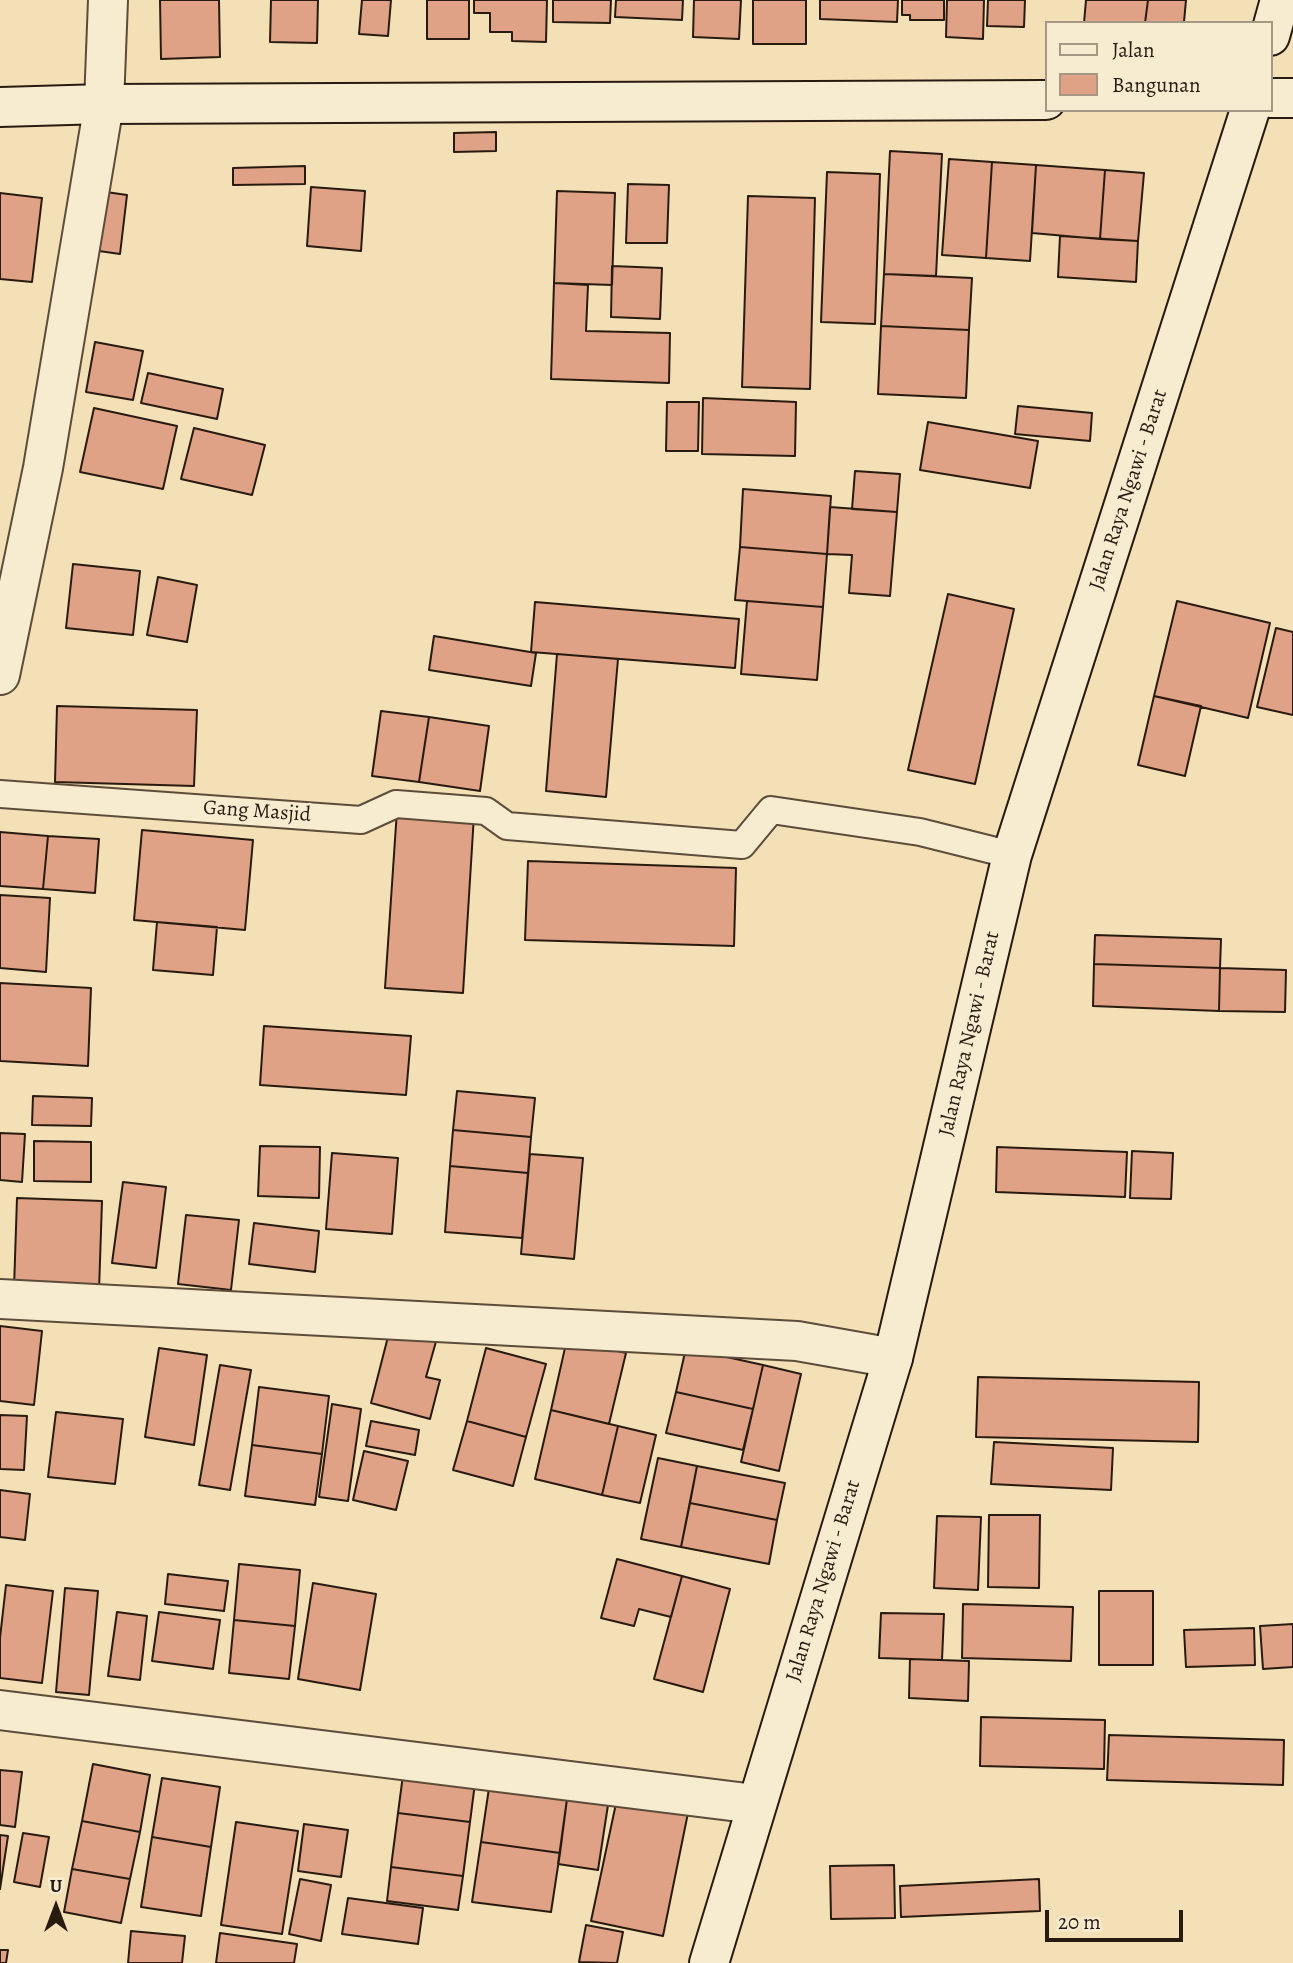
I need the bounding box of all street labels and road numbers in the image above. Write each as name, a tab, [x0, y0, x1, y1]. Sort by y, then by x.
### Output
street label: Jalan Raya Ngawi - Barat	[1085, 386, 1173, 594]
street label: Gang Masjid	[202, 796, 312, 828]
street label: Jalan Raya Ngawi - Barat	[934, 929, 1006, 1139]
street label: Jalan Raya Ngawi - Barat	[781, 1477, 867, 1685]

